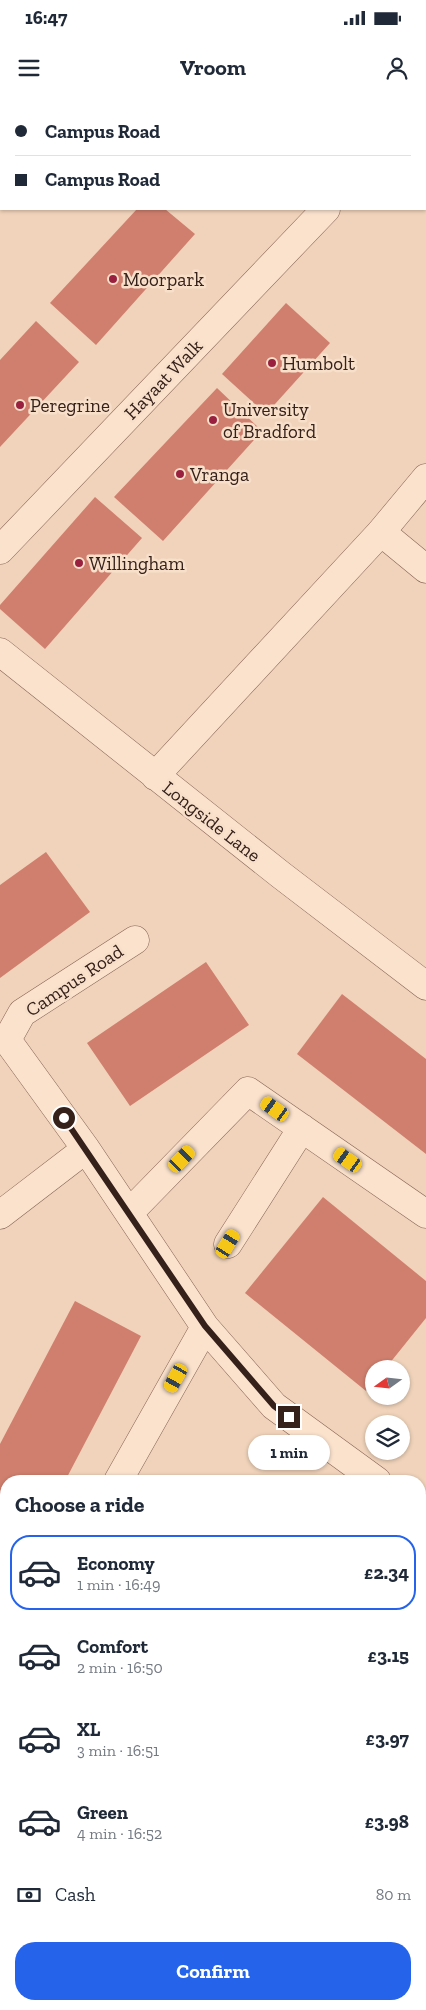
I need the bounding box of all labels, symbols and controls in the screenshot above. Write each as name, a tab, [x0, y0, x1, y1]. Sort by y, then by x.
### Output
text: 16:47	[25, 6, 67, 29]
icon: menu	[15, 54, 43, 82]
text: Vroom	[180, 54, 246, 81]
icon: person	[383, 54, 411, 82]
text: Campus Road	[45, 120, 160, 143]
text: Campus Road	[45, 168, 160, 191]
place label: Moorpark	[123, 268, 204, 291]
marker: Moorpark	[107, 273, 119, 285]
street label: Hayaat Walk	[119, 334, 207, 424]
place label: Humbolt	[282, 352, 355, 375]
marker: Humbolt	[266, 357, 278, 369]
place label: Peregrine	[30, 394, 110, 417]
place label: University of Bradford	[223, 398, 317, 443]
marker: Peregrine	[14, 399, 26, 411]
marker: University of Bradford	[207, 414, 219, 426]
place label: Vranga	[189, 463, 249, 486]
marker: Vranga	[174, 468, 186, 480]
place label: Willingham	[89, 552, 185, 575]
marker: Willingham	[73, 557, 85, 569]
street label: Longside Lane	[158, 776, 265, 867]
street label: Campus Road	[21, 939, 128, 1021]
car	[258, 1094, 291, 1124]
route start	[53, 1107, 75, 1129]
car	[166, 1143, 197, 1175]
car	[331, 1145, 364, 1175]
car	[213, 1227, 242, 1261]
north arrow	[365, 1360, 410, 1405]
map controls	[365, 1360, 410, 1460]
car	[162, 1361, 189, 1395]
route end	[278, 1406, 300, 1428]
button: layers	[365, 1415, 410, 1460]
callout: 1 min	[248, 1434, 330, 1470]
text: 1 min	[270, 1443, 308, 1462]
text: Choose a ride	[15, 1491, 145, 1518]
icon: car	[17, 1550, 62, 1595]
text: Economy	[77, 1552, 155, 1575]
text: £2.34	[364, 1561, 409, 1584]
text: 1 min · 16:49	[77, 1575, 160, 1594]
icon: car	[17, 1633, 62, 1678]
text: Comfort	[77, 1635, 148, 1658]
text: £3.15	[368, 1644, 409, 1667]
text: 2 min · 16:50	[77, 1658, 163, 1677]
icon: car	[17, 1716, 62, 1761]
text: XL	[77, 1718, 100, 1741]
text: £3.97	[366, 1727, 409, 1750]
text: 3 min · 16:51	[77, 1741, 159, 1760]
icon: car	[17, 1799, 62, 1844]
text: Green	[77, 1801, 128, 1824]
text: £3.98	[365, 1810, 409, 1833]
text: 4 min · 16:52	[77, 1824, 162, 1843]
icon: cash	[15, 1881, 43, 1909]
text: Cash	[55, 1883, 95, 1906]
text: 80 m	[376, 1885, 411, 1904]
button: Confirm	[15, 1942, 411, 2000]

